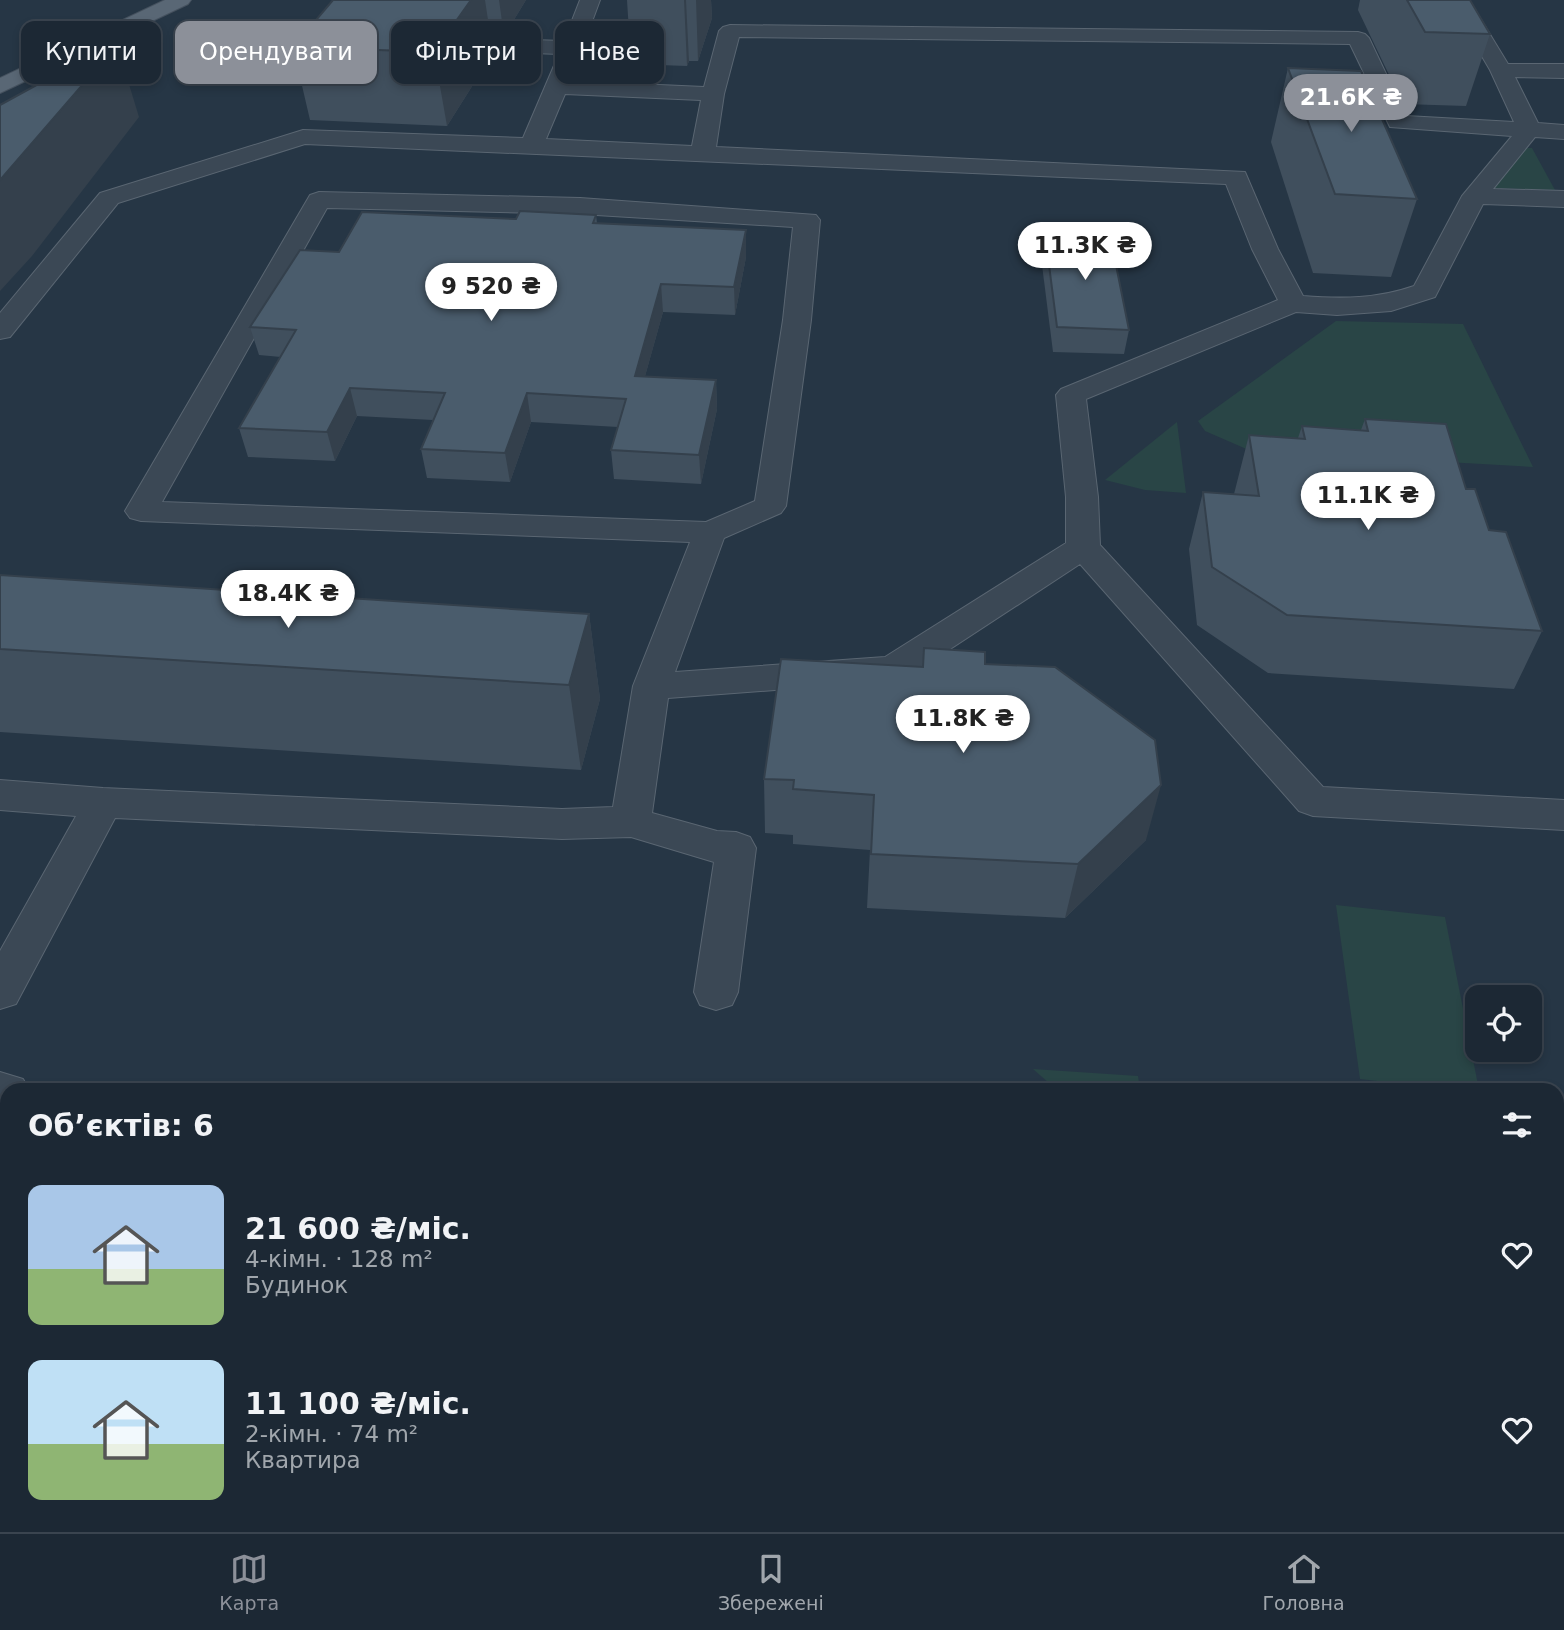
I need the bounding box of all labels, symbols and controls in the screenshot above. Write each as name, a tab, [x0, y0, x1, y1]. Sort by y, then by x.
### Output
chip: Купити	[21, 21, 161, 84]
chip: Орендувати	[175, 21, 377, 84]
chip: Фільтри	[391, 21, 541, 84]
chip: Нове	[555, 21, 664, 84]
pin: 21.6K ₴	[1286, 74, 1416, 134]
text: 21.6K ₴	[1300, 84, 1402, 110]
pin: 11.3K ₴	[1020, 222, 1150, 282]
text: 11.3K ₴	[1034, 232, 1136, 258]
pin: 9 520 ₴	[426, 264, 556, 323]
text: 9 520 ₴	[441, 273, 541, 299]
pin: 11.1K ₴	[1303, 472, 1433, 532]
text: 11.1K ₴	[1317, 482, 1419, 508]
pin: 18.4K ₴	[223, 570, 353, 630]
text: 18.4K ₴	[237, 580, 339, 606]
pin: 11.8K ₴	[898, 696, 1028, 755]
text: 11.8K ₴	[912, 705, 1014, 731]
map controls	[1465, 985, 1542, 1062]
button: locate	[1465, 985, 1542, 1062]
icon: filters	[1498, 1106, 1536, 1144]
text: Об’єктів: 6	[28, 1108, 214, 1143]
text: 21 600 ₴/міс.	[245, 1211, 471, 1246]
icon: home	[84, 1213, 168, 1297]
icon: heart	[1498, 1236, 1536, 1274]
text: 4-кімн. · 128 m²	[245, 1246, 433, 1272]
text: Будинок	[245, 1272, 348, 1298]
text: 11 100 ₴/міс.	[245, 1386, 471, 1421]
icon: home	[84, 1388, 168, 1472]
icon: heart	[1498, 1411, 1536, 1449]
text: 2-кімн. · 74 m²	[245, 1421, 418, 1447]
text: Квартира	[245, 1447, 361, 1473]
tab: Карта	[219, 1550, 279, 1614]
tab: Збережені	[718, 1550, 824, 1614]
tab: Головна	[1262, 1550, 1345, 1614]

